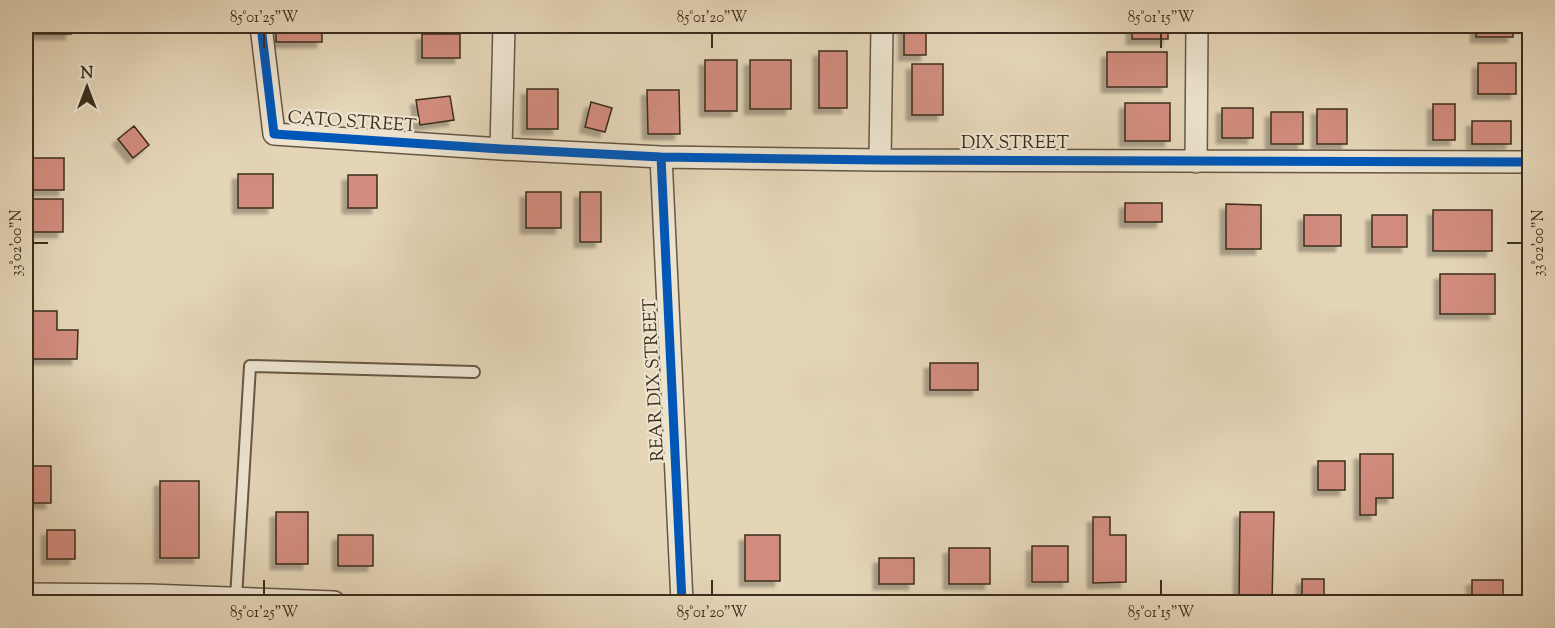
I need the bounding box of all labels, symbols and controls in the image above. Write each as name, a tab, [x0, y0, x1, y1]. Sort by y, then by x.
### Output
text: 85°01'25"W	[230, 8, 298, 29]
text: 85°01'20"W	[677, 8, 748, 29]
text: 85°01'15"W	[1128, 8, 1195, 29]
north arrow	[57, 57, 117, 117]
text: N	[81, 63, 94, 86]
street label: CATO STREET	[287, 106, 418, 141]
street label: DIX STREET	[961, 131, 1069, 157]
text: 33°02'00"N	[7, 209, 28, 277]
text: 33°02'00"N	[1529, 209, 1550, 277]
street label: REAR DIX STREET	[638, 297, 672, 462]
text: 85°01'25"W	[230, 603, 298, 624]
text: 85°01'20"W	[677, 603, 748, 624]
text: 85°01'15"W	[1128, 603, 1195, 624]

